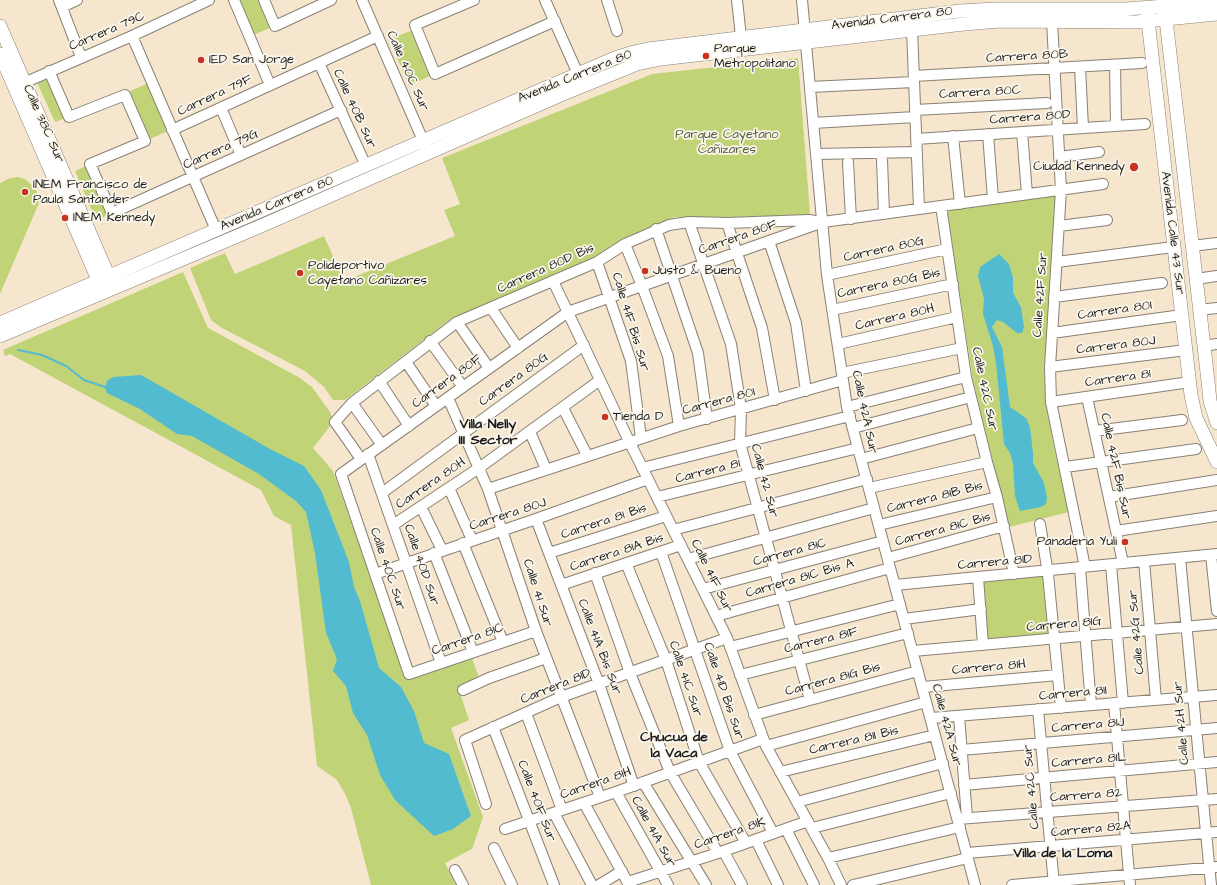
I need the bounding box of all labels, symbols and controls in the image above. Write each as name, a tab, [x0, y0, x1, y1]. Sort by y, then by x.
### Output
street label: Avenida Carrera 80	[831, 4, 953, 34]
street label: Carrera 79C	[67, 9, 147, 55]
street label: Calle 40C Sur	[382, 29, 432, 113]
place label: Parque Metropolitano	[714, 41, 796, 72]
street label: Avenida Carrera 80	[516, 47, 634, 107]
street label: Carrera 80B	[986, 47, 1068, 67]
marker: Parque Metropolitano	[701, 51, 711, 61]
place label: IED San Jorge	[209, 52, 294, 68]
marker: IED San Jorge	[196, 55, 206, 65]
street label: Calle 40B Sur	[329, 67, 379, 151]
street label: Carrera 79F	[175, 72, 255, 120]
street label: Calle 38C Sur	[19, 83, 67, 165]
street label: Carrera 80C	[939, 83, 1021, 103]
street label: Carrera 80D	[989, 107, 1071, 129]
street label: Carrera 79G	[181, 126, 261, 174]
park label: Parque Cayetano Cañizares	[675, 127, 779, 158]
place label: Ciudad Kennedy	[1033, 159, 1125, 175]
marker: Ciudad Kennedy	[1128, 161, 1140, 173]
street label: Avenida Calle 43 Sur	[1157, 171, 1187, 295]
street label: Avenida Carrera 80	[218, 173, 336, 235]
place label: INEM Francisco de Paula Santander	[33, 177, 147, 208]
marker: INEM Francisco de Paula Santander	[20, 187, 30, 197]
place label: INEM Kennedy	[73, 210, 156, 226]
marker: INEM Kennedy	[60, 213, 70, 223]
street label: Carrera 80F	[697, 217, 779, 259]
street label: Carrera 80G	[842, 234, 926, 266]
street label: Carrera 80D Bis	[495, 241, 597, 297]
street label: Calle 42F Sur	[1030, 252, 1052, 338]
place label: Polideportivo Cayetano Cañizares	[308, 258, 427, 289]
place label: Justo & Bueno	[653, 263, 741, 279]
street label: Carrera 80G Bis	[836, 265, 942, 303]
marker: Justo & Bueno	[640, 266, 650, 276]
marker: Polideportivo Cayetano Cañizares	[295, 268, 305, 278]
street label: Calle 41F Bis Sur	[608, 271, 652, 373]
street label: Carrera 80I	[1077, 298, 1153, 324]
street label: Carrera 80H	[854, 301, 936, 335]
street label: Carrera 80J	[1075, 333, 1157, 359]
street label: Calle 42C Sur	[968, 346, 1000, 432]
street label: Carrera 80G	[476, 350, 552, 410]
street label: Carrera 80F	[409, 352, 485, 412]
street label: Carrera 81	[1084, 367, 1152, 391]
street label: Calle 42A Sur	[848, 369, 880, 455]
street label: Carrera 80I	[681, 385, 757, 419]
place label: Tienda D	[613, 409, 664, 425]
marker: Tienda D	[600, 412, 610, 422]
street label: Calle 42F Bis Sur	[1096, 412, 1134, 520]
district label: Villa Nelly III Sector	[459, 417, 517, 450]
street label: Calle 42 Sur	[747, 442, 781, 520]
street label: Carrera 80H	[393, 455, 469, 513]
street label: Carrera 81	[674, 456, 742, 488]
street label: Carrera 81B Bis	[885, 479, 985, 517]
street label: Carrera 80J	[468, 495, 548, 535]
street label: Carrera 81 Bis	[559, 501, 649, 543]
street label: Carrera 81C Bis	[893, 510, 993, 550]
street label: Calle 40D Sur	[400, 522, 442, 608]
street label: Calle 40C Sur	[366, 526, 408, 612]
street label: Carrera 81A Bis	[568, 531, 666, 575]
place label: Panaderia Yuli	[1037, 534, 1117, 550]
street label: Carrera 81C	[752, 536, 828, 570]
street label: Calle 41F Sur	[687, 537, 735, 615]
marker: Panaderia Yuli	[1120, 537, 1130, 547]
street label: Carrera 81D	[957, 552, 1033, 574]
street label: Carrera 81C Bis A	[744, 556, 856, 602]
street label: Calle 41 Sur	[519, 557, 555, 629]
street label: Calle 42G Sur	[1126, 589, 1148, 675]
street label: Calle 41A Bis Sur	[574, 597, 624, 697]
street label: Carrera 81G	[1026, 614, 1102, 636]
street label: Carrera 81C	[430, 620, 506, 660]
street label: Carrera 81F	[783, 624, 859, 658]
street label: Calle 41C Sur	[665, 639, 705, 719]
street label: Calle 41D Bis Sur	[699, 641, 747, 741]
street label: Carrera 81H	[951, 657, 1027, 679]
street label: Carrera 81G Bis	[784, 660, 882, 700]
street label: Carrera 81D	[518, 666, 594, 708]
street label: Calle 42H Sur	[1171, 681, 1193, 765]
street label: Calle 42A Sur	[928, 682, 964, 768]
street label: Carrera 81I	[1038, 683, 1108, 705]
street label: Carrera 81J	[1051, 715, 1125, 737]
street label: Carrera 81I Bis	[808, 723, 900, 759]
district label: Chucua de la Vaca	[640, 730, 708, 762]
street label: Calle 42C Sur	[1021, 744, 1043, 830]
street label: Carrera 81L	[1051, 750, 1127, 772]
street label: Calle 40F Sur	[513, 758, 559, 844]
street label: Carrera 81H	[558, 765, 634, 803]
street label: Carrera 82	[1050, 786, 1122, 806]
street label: Calle 41A Sur	[627, 794, 679, 870]
street label: Carrera 81K	[692, 815, 768, 853]
street label: Carrera 82A	[1050, 819, 1132, 841]
district label: Villa de la Loma	[1014, 846, 1112, 862]

